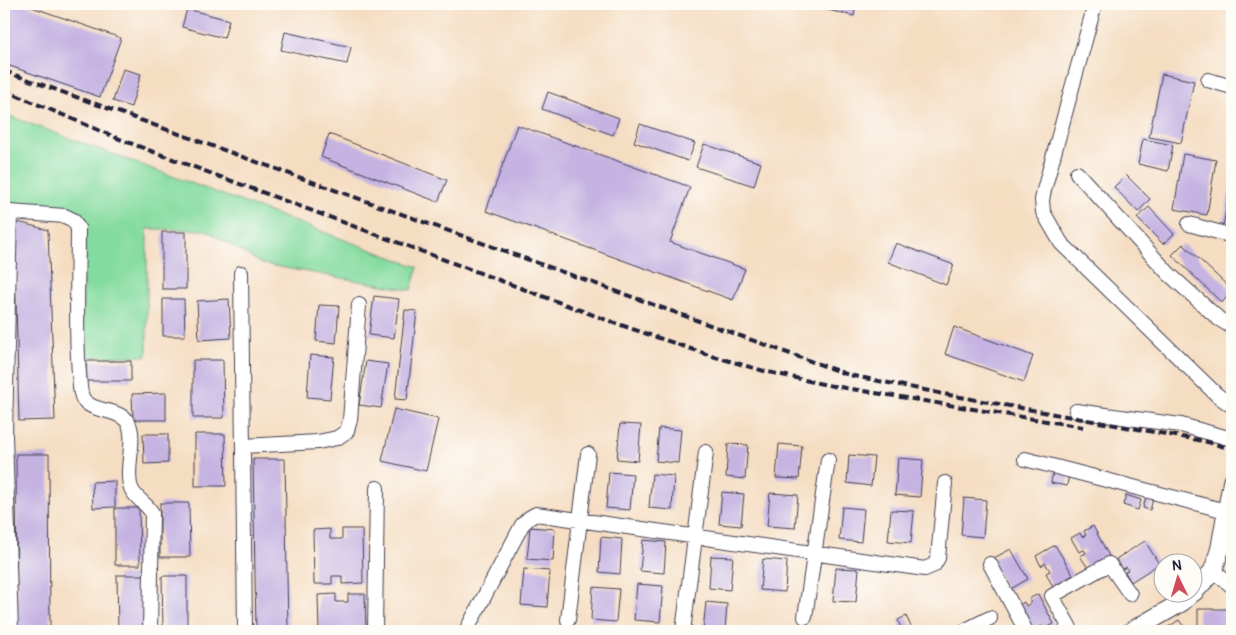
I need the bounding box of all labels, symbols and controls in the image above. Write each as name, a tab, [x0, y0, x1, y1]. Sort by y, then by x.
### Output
north arrow	[1154, 552, 1204, 602]
text: N	[1171, 557, 1182, 574]

